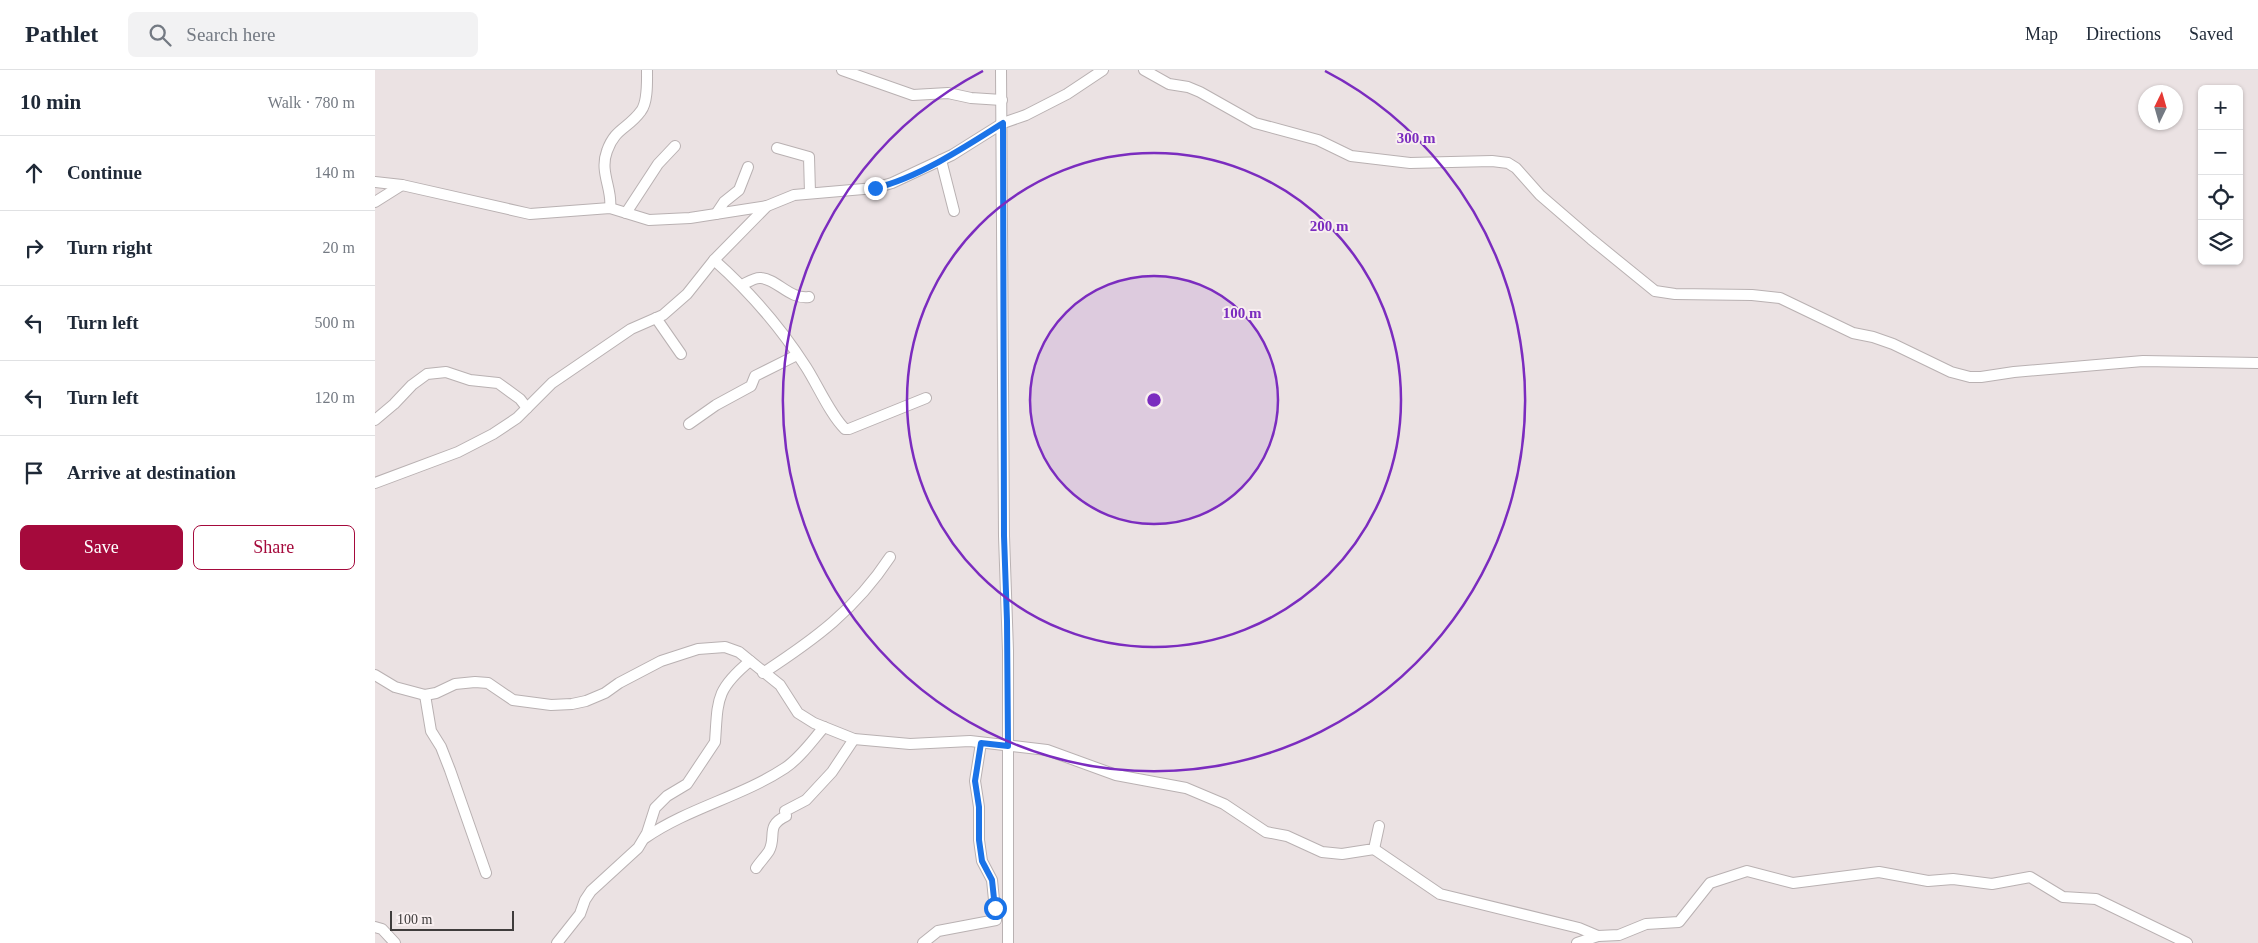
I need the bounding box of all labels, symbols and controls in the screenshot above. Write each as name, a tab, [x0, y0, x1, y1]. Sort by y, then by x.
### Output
search box	[128, 12, 478, 57]
text: Pathlet	[25, 21, 98, 47]
icon: search	[146, 21, 174, 49]
text: Search here	[186, 24, 275, 45]
text: Map	[2025, 24, 2058, 44]
text: Directions	[2086, 24, 2161, 44]
text: Saved	[2189, 24, 2233, 44]
north arrow	[2138, 85, 2183, 130]
map controls	[2198, 85, 2243, 265]
button: +	[2198, 85, 2243, 130]
text: 10 min	[20, 90, 81, 114]
text: Walk · 780 m	[268, 94, 355, 111]
text: 300 m	[1397, 130, 1436, 146]
button: −	[2198, 130, 2243, 175]
icon: ahead	[20, 159, 48, 187]
text: Continue	[67, 162, 142, 183]
text: 140 m	[315, 164, 355, 181]
button: locate	[2198, 175, 2243, 220]
route end	[864, 177, 887, 200]
text: 200 m	[1310, 218, 1349, 234]
button: layers	[2198, 220, 2243, 265]
icon: right	[20, 234, 48, 262]
text: Turn right	[67, 237, 152, 258]
text: 20 m	[323, 239, 355, 256]
text: 100 m	[1223, 305, 1262, 321]
icon: left	[20, 309, 48, 337]
text: Turn left	[67, 312, 139, 333]
text: 500 m	[315, 314, 355, 331]
icon: left	[20, 384, 48, 412]
text: Turn left	[67, 387, 139, 408]
text: 120 m	[315, 389, 355, 406]
centre of rings	[1145, 391, 1163, 409]
icon: arrive	[20, 459, 48, 487]
text: Arrive at destination	[67, 462, 236, 483]
button: Save	[20, 525, 183, 570]
button: Share	[193, 525, 355, 570]
route start	[984, 897, 1007, 920]
scale bar	[390, 908, 514, 931]
text: 100 m	[397, 912, 432, 927]

